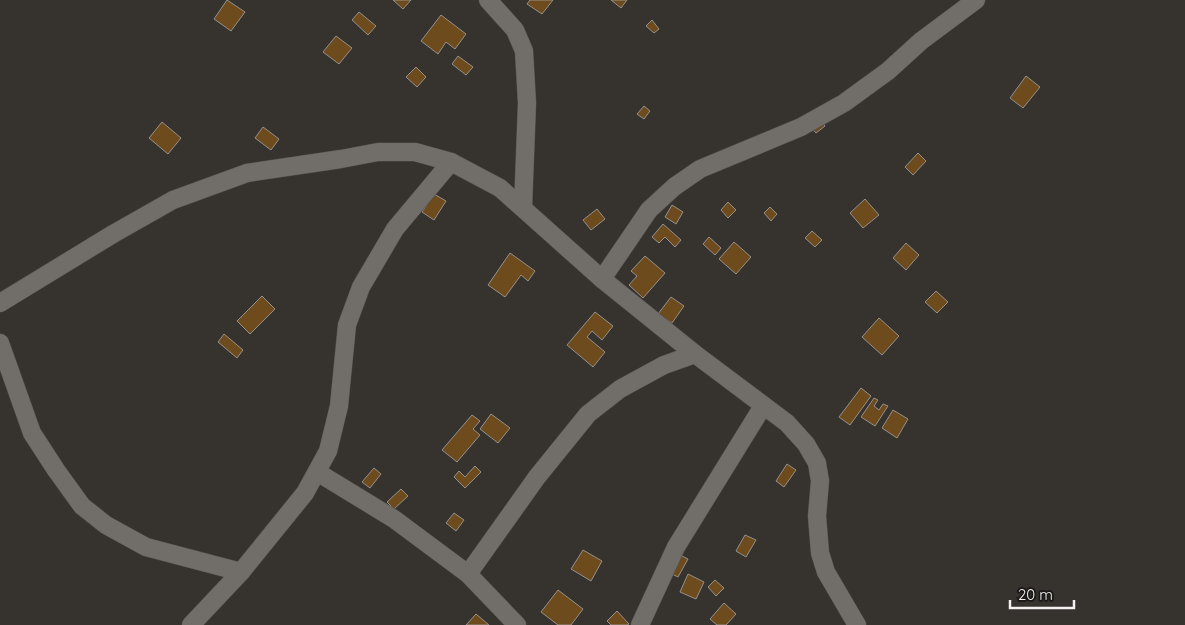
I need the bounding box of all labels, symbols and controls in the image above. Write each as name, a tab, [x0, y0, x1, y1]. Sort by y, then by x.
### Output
scale bar	[1010, 578, 1074, 610]
text: 20 m	[1018, 585, 1053, 604]

